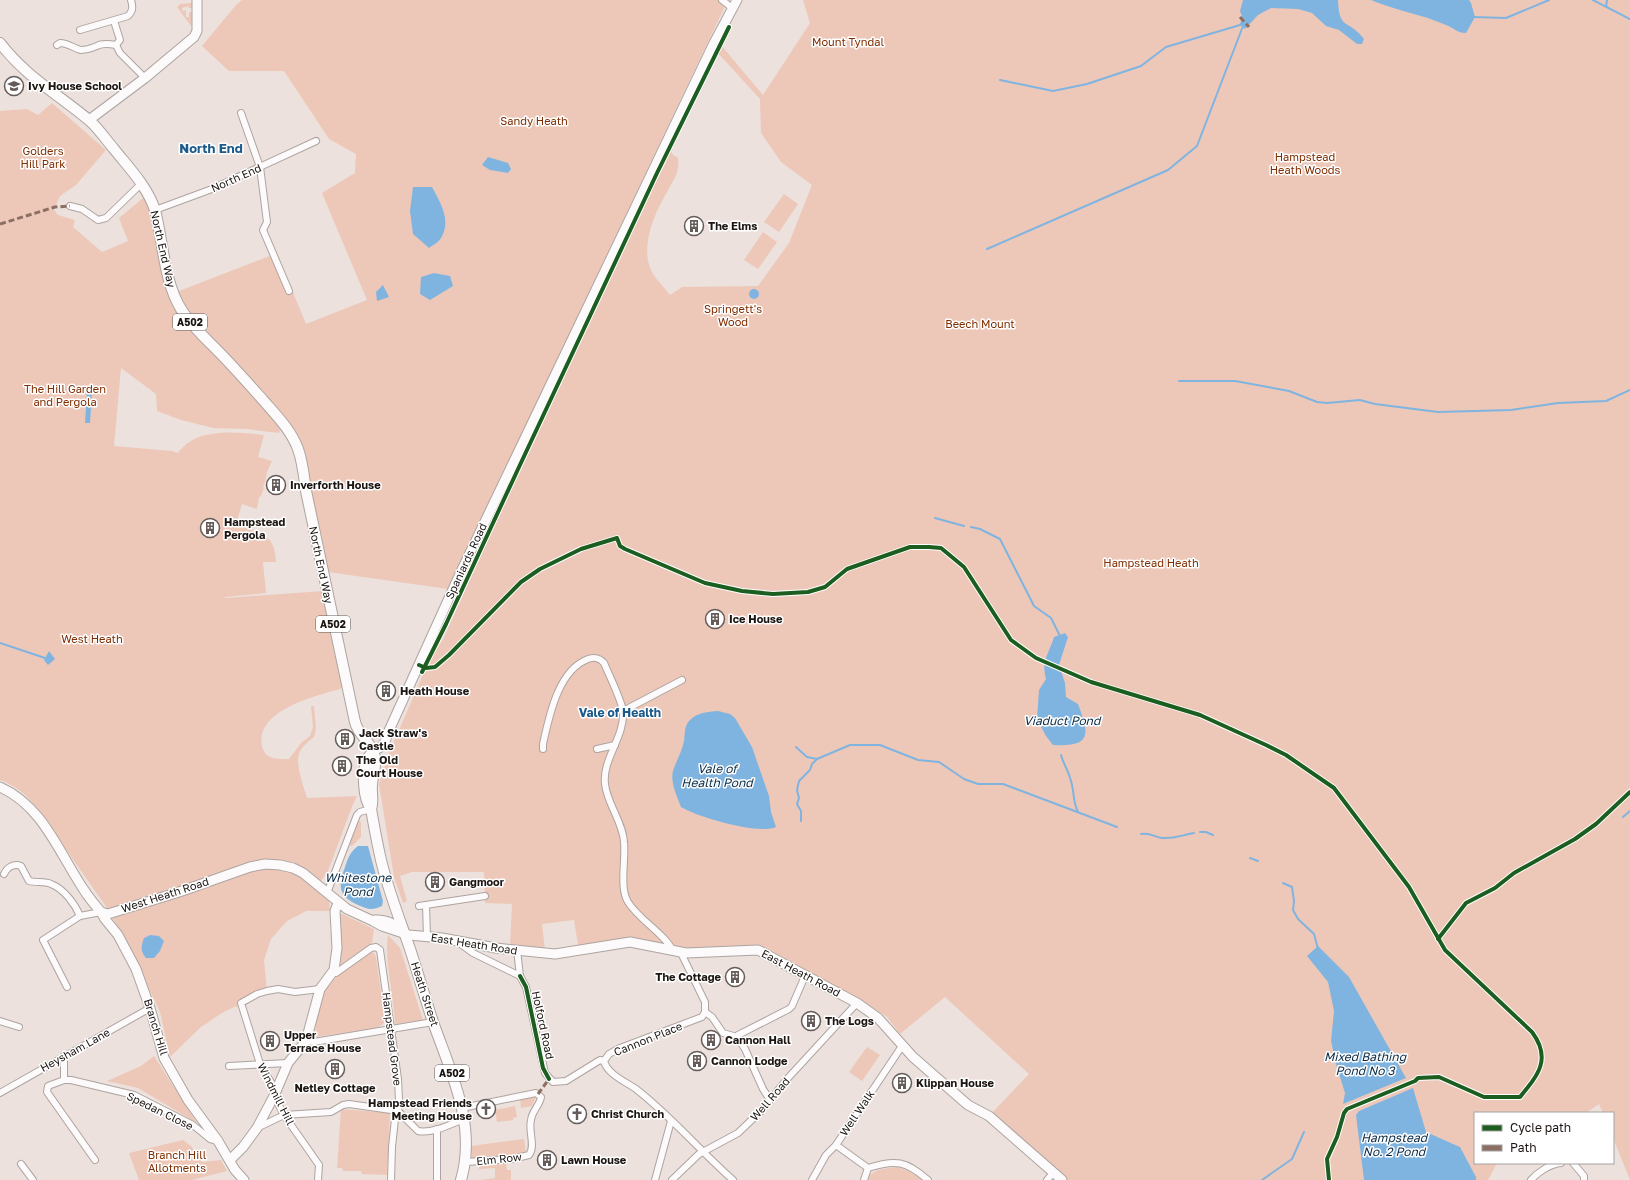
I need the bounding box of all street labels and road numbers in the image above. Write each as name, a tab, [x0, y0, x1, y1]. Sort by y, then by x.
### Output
street label: North End	[209, 161, 263, 194]
street label: North End Way	[148, 209, 179, 289]
road number: A502	[173, 314, 207, 330]
street label: Spaniards Road	[442, 521, 489, 601]
street label: North End Way	[307, 525, 336, 605]
road number: A502	[316, 616, 350, 632]
street label: West Heath Road	[119, 874, 210, 915]
street label: East Heath Road	[430, 930, 518, 957]
street label: East Heath Road	[760, 946, 843, 999]
street label: Heath Street	[409, 960, 442, 1028]
street label: Holford Road	[530, 990, 557, 1060]
street label: Hampstead Grove	[380, 991, 405, 1086]
street label: Branch Hill	[142, 997, 171, 1057]
street label: Cannon Place	[612, 1019, 684, 1058]
street label: Heysham Lane	[38, 1025, 112, 1074]
street label: Windmill Hill	[255, 1061, 298, 1127]
road number: A502	[435, 1065, 469, 1081]
street label: Well Road	[747, 1074, 792, 1123]
street label: Well Walk	[837, 1087, 877, 1138]
street label: Spedan Close	[125, 1089, 196, 1132]
street label: Elm Row	[476, 1150, 522, 1167]

